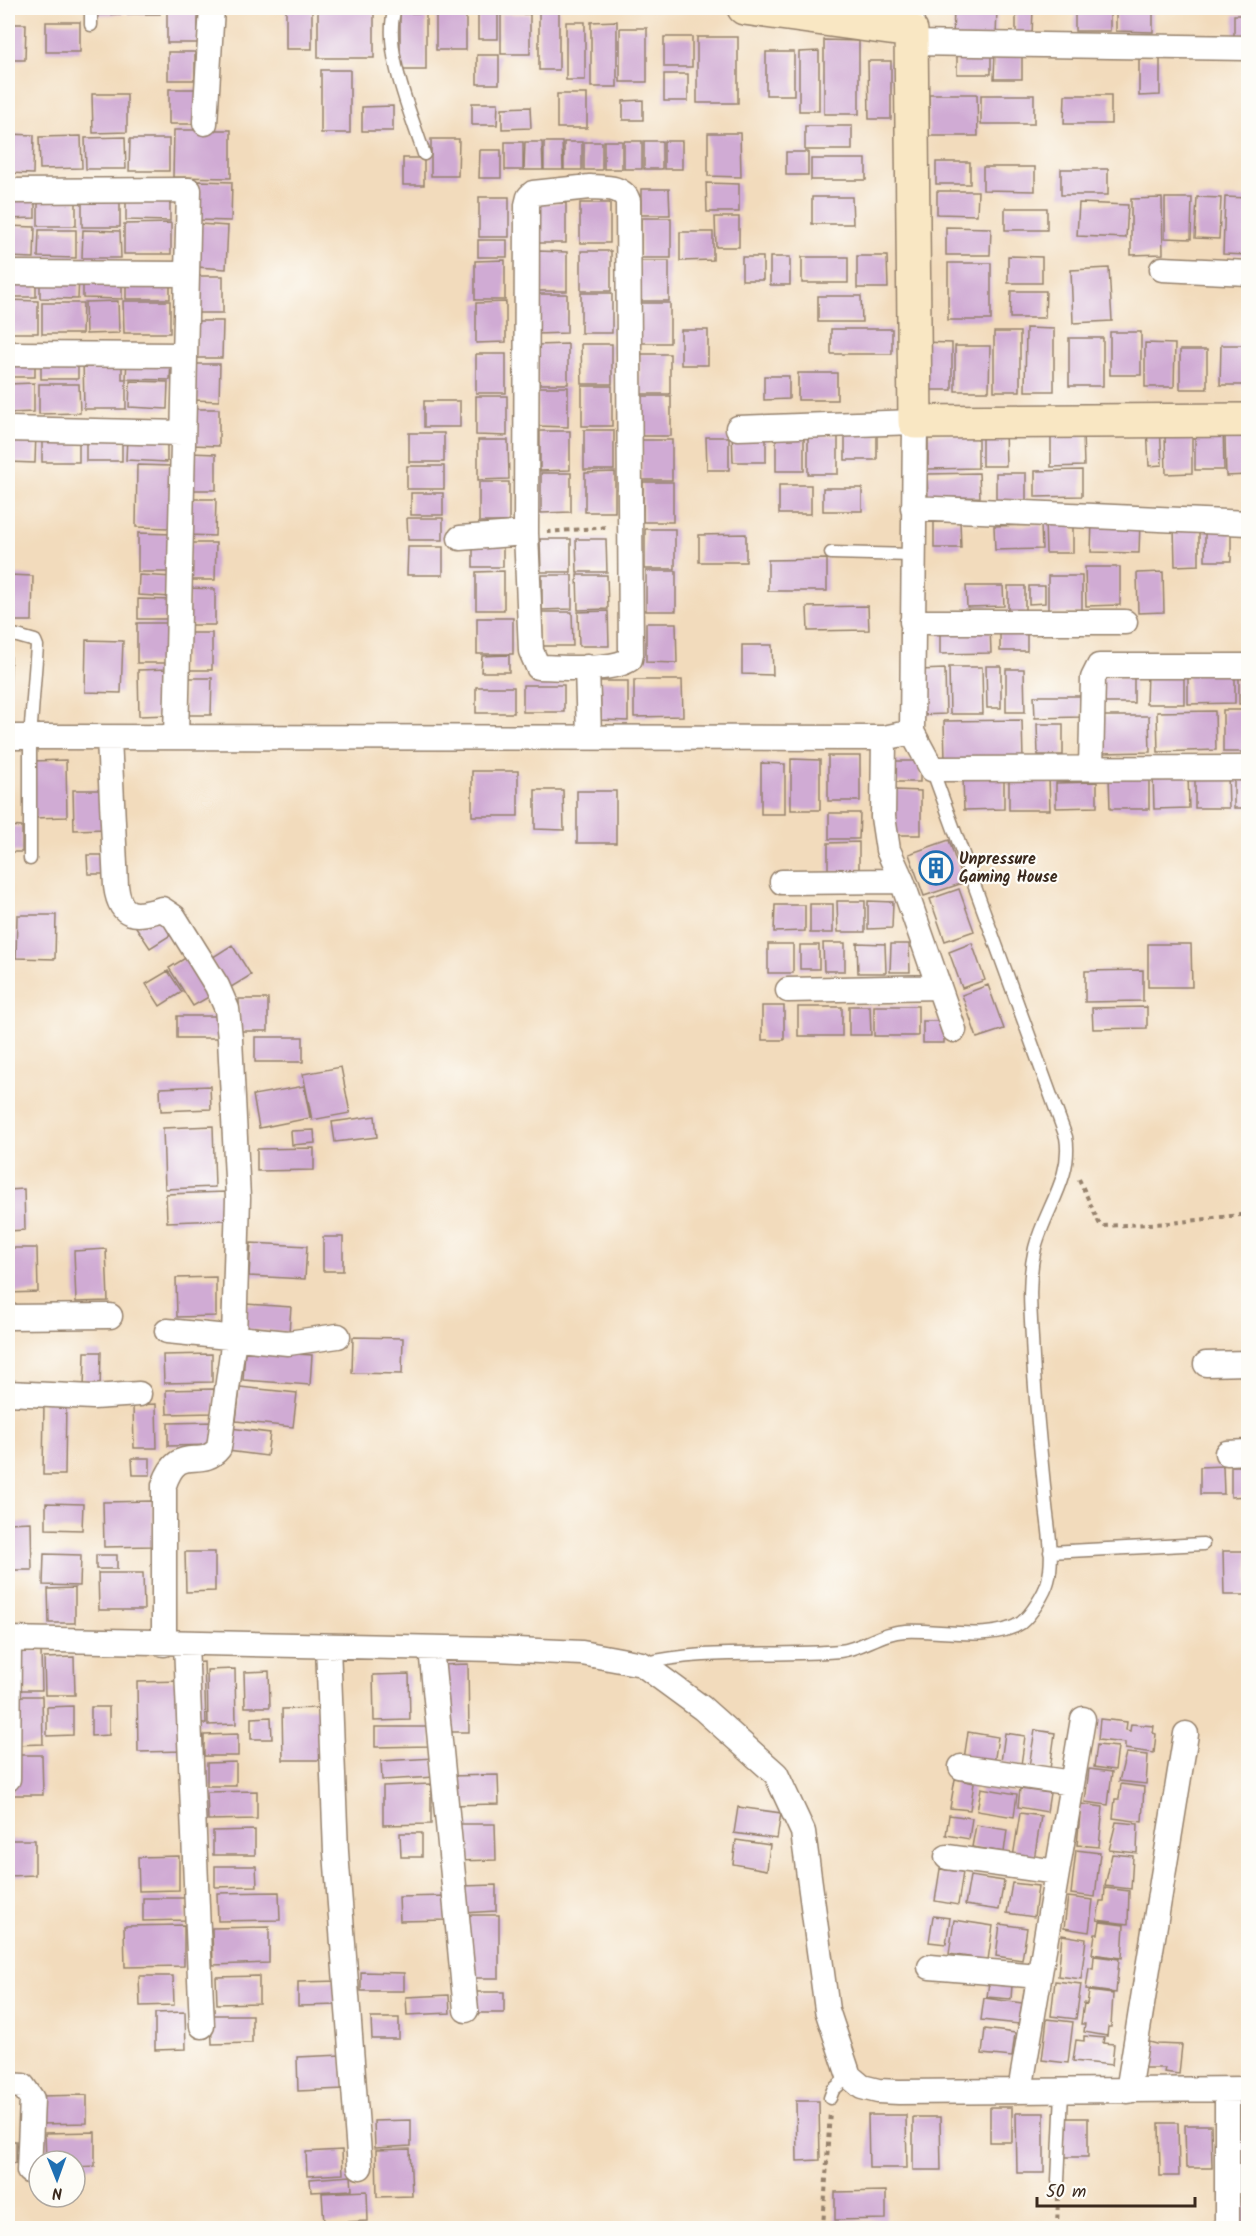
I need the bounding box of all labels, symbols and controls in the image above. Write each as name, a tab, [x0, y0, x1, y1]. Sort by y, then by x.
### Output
place label: Unpressure Gaming House	[959, 847, 1058, 890]
building icon: Unpressure Gaming House	[918, 850, 954, 886]
north arrow	[27, 2149, 87, 2209]
scale bar	[1037, 2170, 1194, 2208]
text: 50 m	[1046, 2178, 1086, 2207]
text: N	[52, 2180, 63, 2205]

